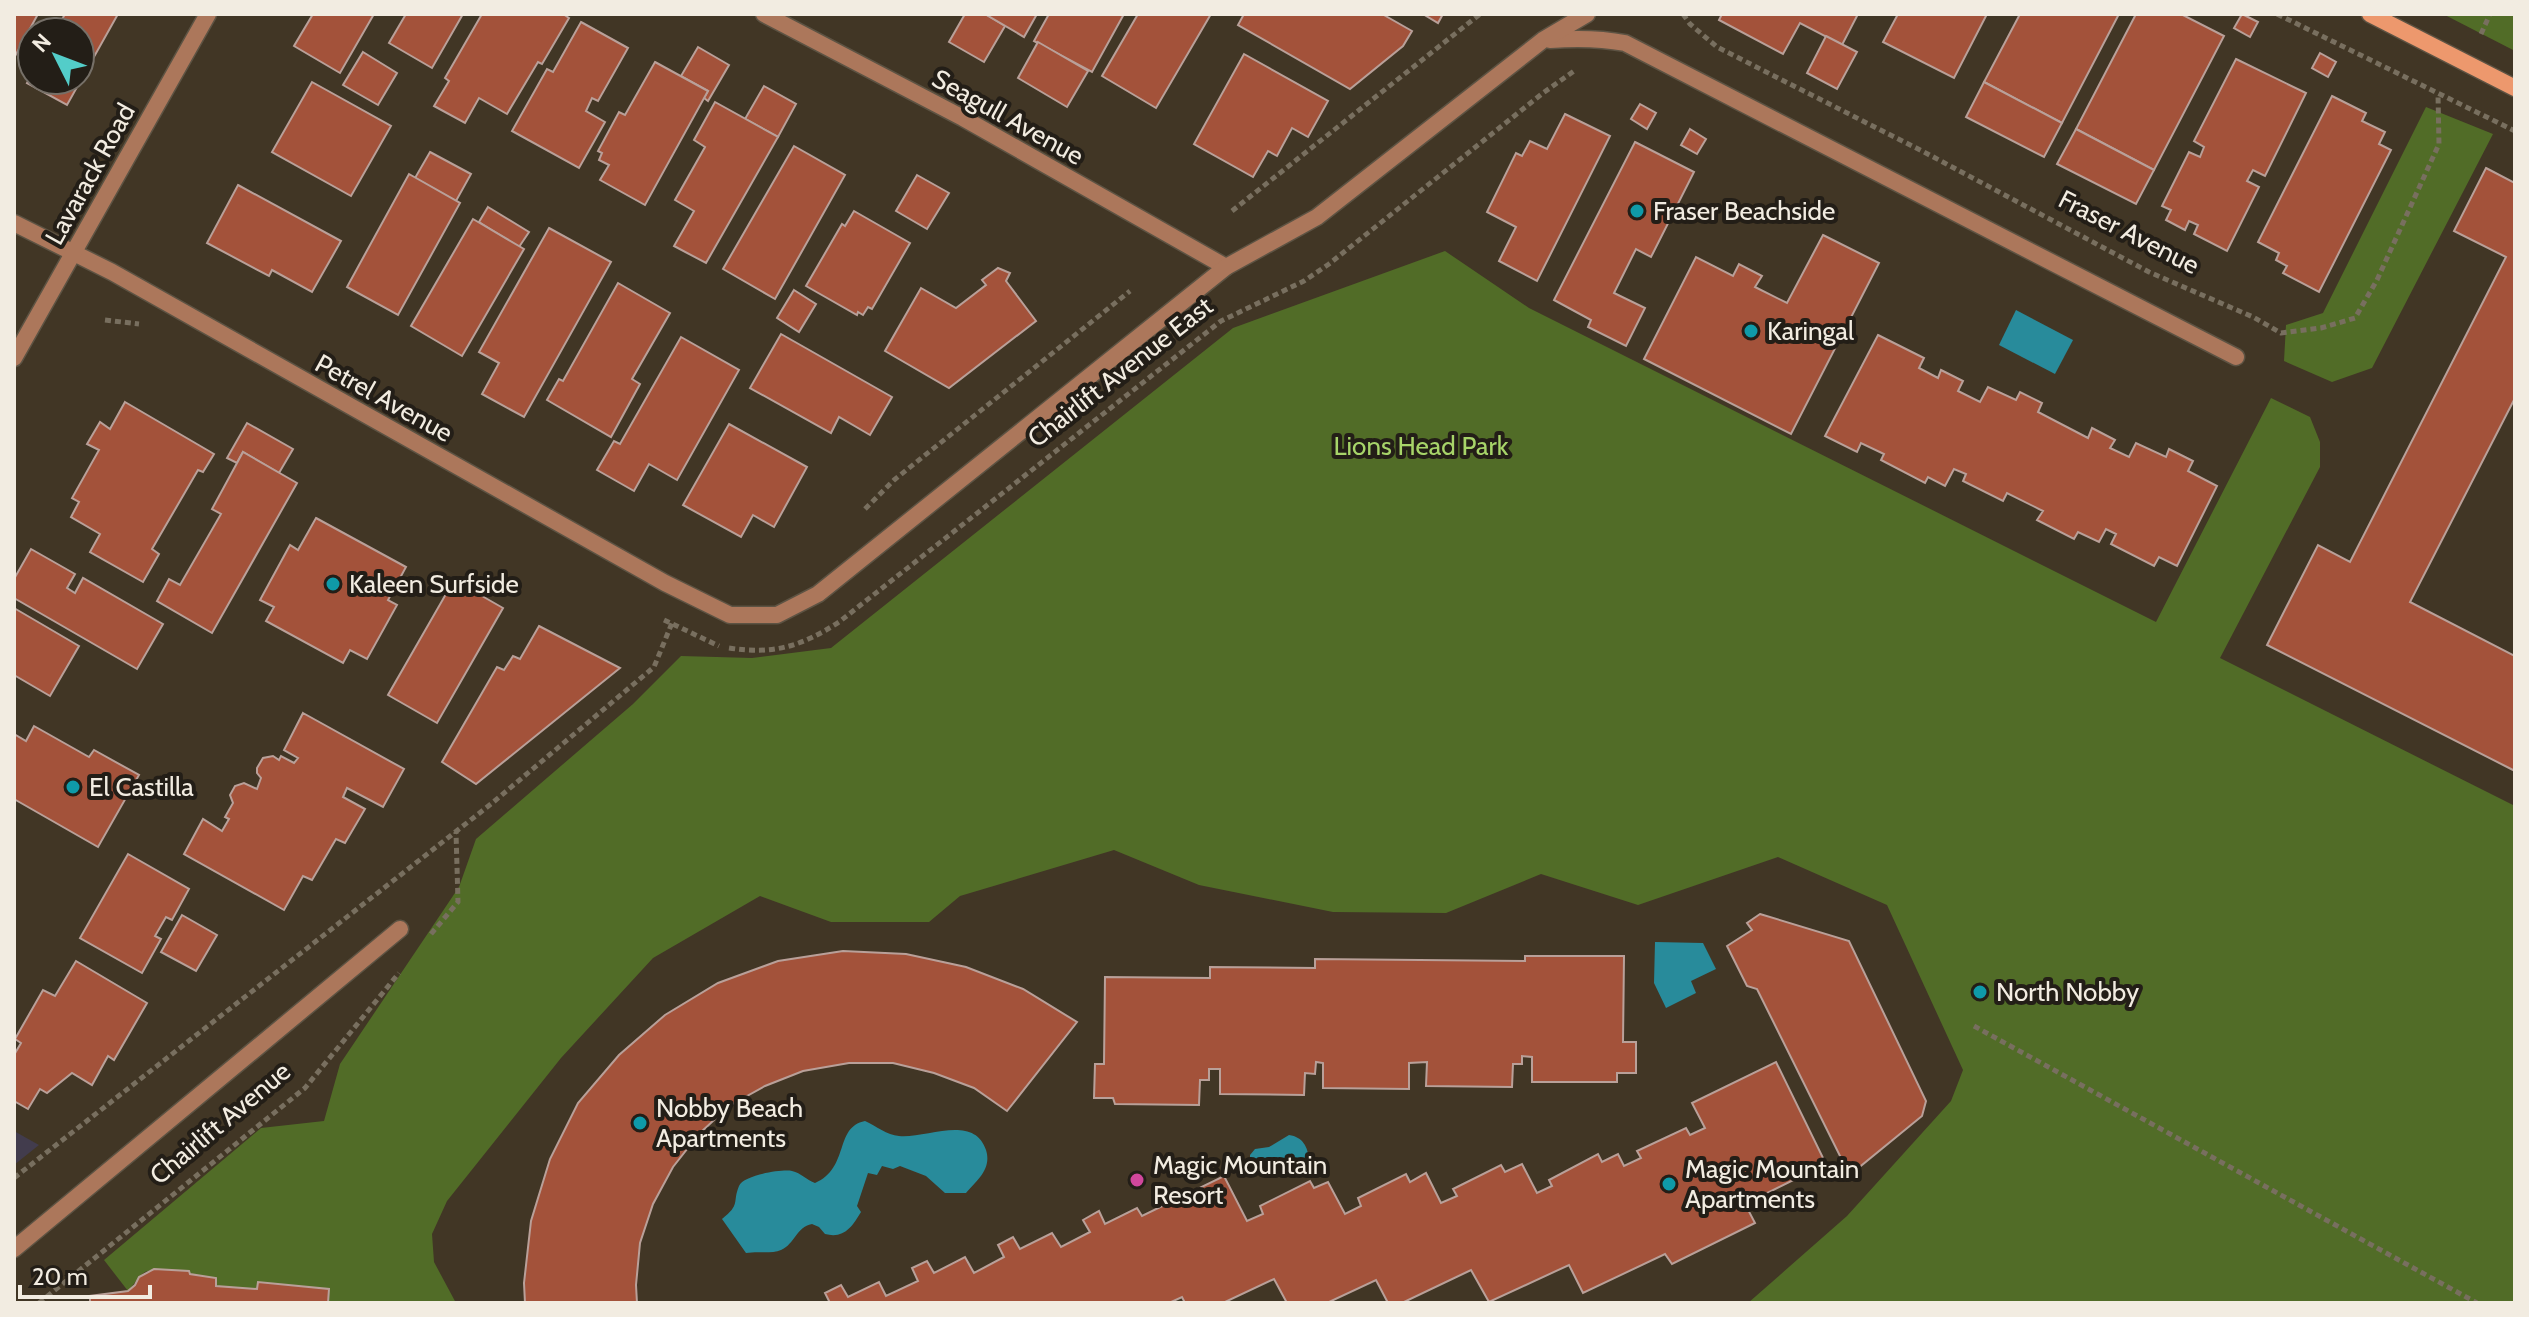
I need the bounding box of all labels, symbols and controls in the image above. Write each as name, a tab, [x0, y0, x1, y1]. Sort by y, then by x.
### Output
north arrow	[16, 16, 96, 96]
text: N	[26, 28, 57, 58]
street label: Seagull Avenue	[927, 62, 1089, 172]
street label: Lavarack Road	[38, 98, 142, 250]
street label: Fraser Avenue	[2053, 183, 2205, 281]
place label: Fraser Beachside	[1653, 195, 1835, 227]
marker: Fraser Beachside	[1628, 202, 1646, 220]
street label: Chairlift Avenue East	[1021, 290, 1219, 454]
place label: Karingal	[1767, 315, 1854, 347]
marker: Karingal	[1742, 322, 1760, 340]
street label: Petrel Avenue	[310, 347, 458, 449]
park label: Lions Head Park	[1334, 430, 1509, 462]
place label: Kaleen Surfside	[349, 568, 519, 600]
marker: Kaleen Surfside	[324, 575, 342, 593]
place label: El Castilla	[89, 771, 194, 803]
marker: El Castilla	[64, 778, 82, 796]
place label: North Nobby	[1996, 976, 2139, 1008]
marker: North Nobby	[1971, 983, 1989, 1001]
street label: Chairlift Avenue	[143, 1055, 297, 1191]
place label: Nobby Beach Apartments	[656, 1092, 803, 1154]
marker: Nobby Beach Apartments	[631, 1114, 649, 1132]
place label: Magic Mountain Resort	[1153, 1149, 1327, 1211]
place label: Magic Mountain Apartments	[1685, 1153, 1859, 1215]
marker: Magic Mountain Resort	[1128, 1171, 1146, 1189]
marker: Magic Mountain Apartments	[1660, 1175, 1678, 1193]
scale bar	[20, 1249, 150, 1299]
text: 20 m	[32, 1262, 88, 1291]

